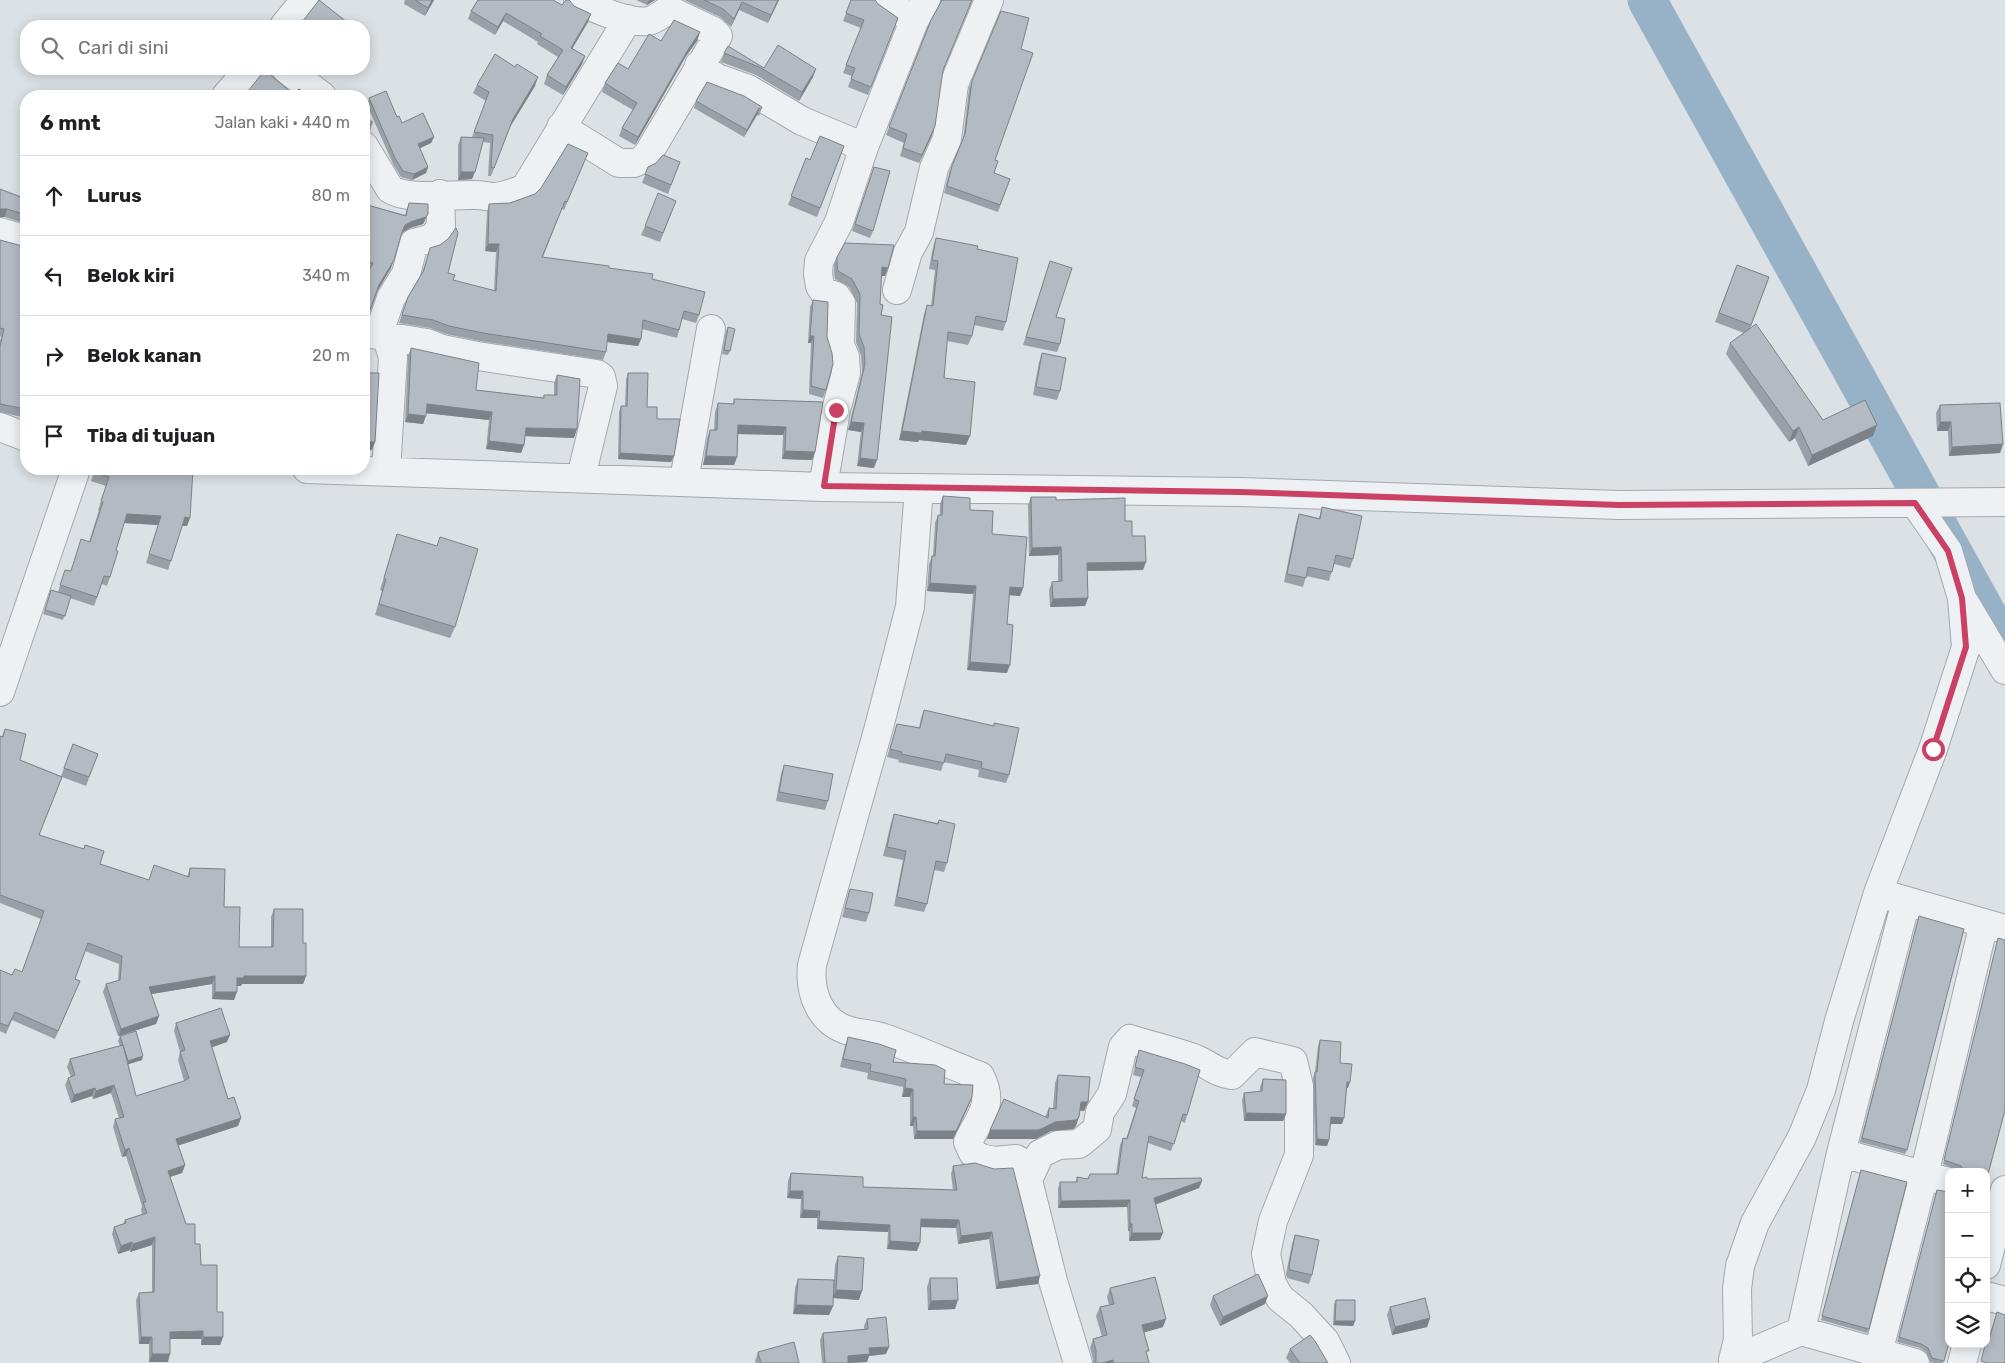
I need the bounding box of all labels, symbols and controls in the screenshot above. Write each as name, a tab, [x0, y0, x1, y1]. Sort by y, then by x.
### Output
search box	[20, 20, 370, 75]
icon: search	[38, 34, 66, 62]
text: Cari di sini	[78, 36, 169, 59]
text: 6 mnt	[40, 110, 101, 135]
text: Jalan kaki · 440 m	[214, 113, 350, 132]
icon: ahead	[40, 182, 68, 210]
text: Lurus	[87, 184, 142, 207]
text: 80 m	[312, 186, 350, 205]
icon: left	[40, 262, 68, 290]
text: Belok kiri	[87, 264, 174, 287]
text: 340 m	[302, 266, 350, 285]
icon: right	[40, 342, 68, 370]
text: Belok kanan	[87, 344, 202, 367]
text: 20 m	[312, 346, 350, 365]
route end	[825, 399, 848, 422]
icon: arrive	[40, 422, 68, 450]
text: Tiba di tujuan	[87, 424, 215, 447]
route start	[1922, 738, 1945, 761]
map controls	[1945, 1168, 1990, 1348]
button: +	[1945, 1168, 1990, 1213]
button: −	[1945, 1213, 1990, 1258]
button: locate	[1945, 1258, 1990, 1303]
button: layers	[1945, 1303, 1990, 1348]

